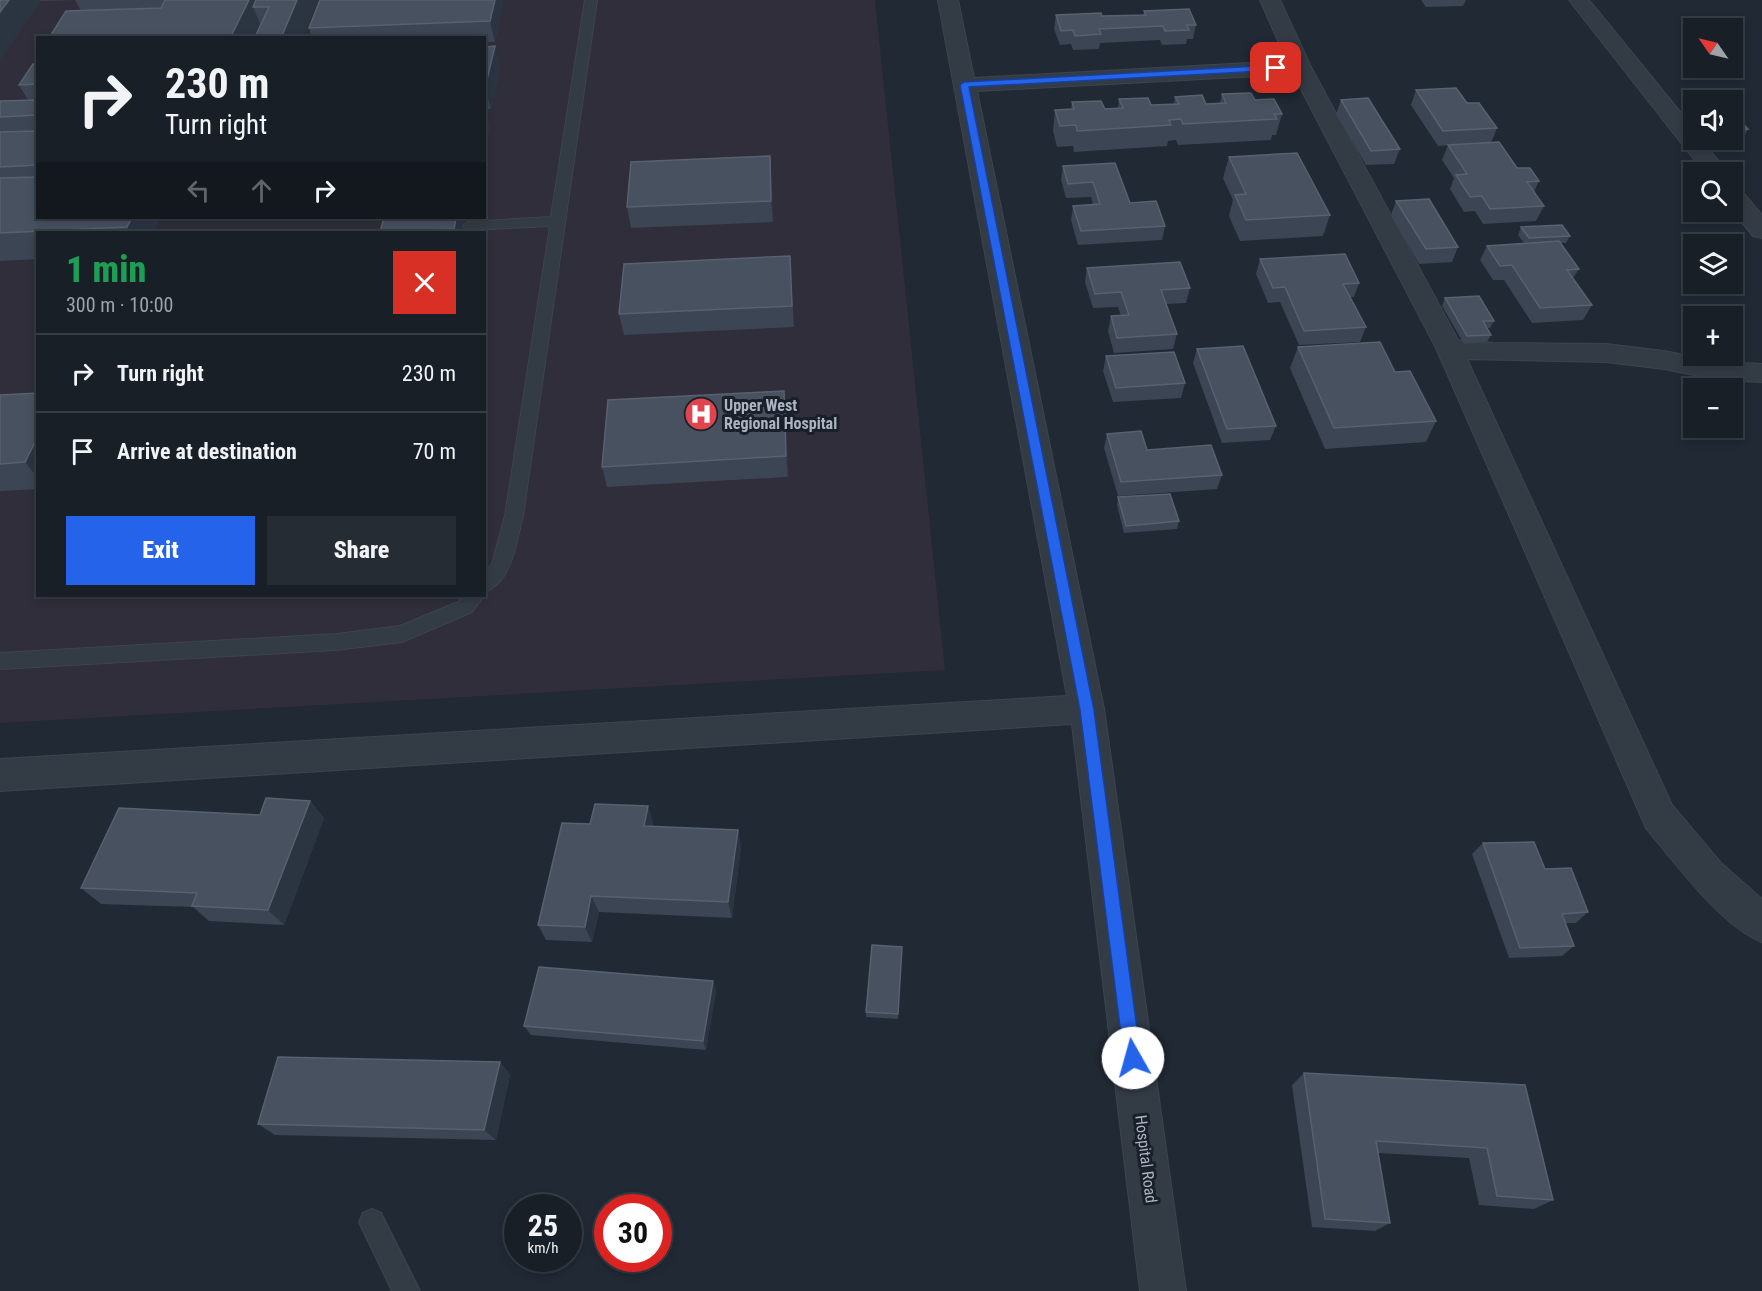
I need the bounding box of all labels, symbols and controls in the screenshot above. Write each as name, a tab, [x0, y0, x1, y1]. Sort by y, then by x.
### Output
north arrow	[1683, 18, 1743, 78]
map controls	[1683, 18, 1743, 438]
pin	[1250, 42, 1301, 93]
icon: arrive	[1259, 51, 1292, 84]
text: 230 m	[165, 59, 270, 108]
icon: right	[66, 60, 144, 138]
button: sound	[1683, 90, 1743, 150]
text: Turn right	[165, 109, 267, 141]
button: search	[1683, 162, 1743, 222]
icon: left	[182, 174, 215, 207]
icon: ahead	[245, 174, 278, 207]
icon: right	[308, 174, 341, 207]
button: layers	[1683, 234, 1743, 294]
text: 1 min	[66, 249, 146, 291]
button: close	[393, 251, 456, 314]
text: 300 m · 10:00	[66, 293, 173, 317]
button: +	[1683, 306, 1743, 366]
icon: right	[66, 357, 99, 390]
text: Turn right	[117, 361, 204, 386]
text: 230 m	[402, 361, 456, 386]
button: −	[1683, 378, 1743, 438]
hospital icon: Upper West Regional Hospital	[683, 396, 719, 432]
place label: Upper West Regional Hospital	[724, 396, 837, 433]
icon: arrive	[66, 435, 99, 468]
text: Arrive at destination	[117, 439, 297, 464]
text: 70 m	[413, 439, 456, 464]
button: Exit	[66, 516, 255, 585]
button: Share	[267, 516, 456, 585]
position arrow	[1101, 1026, 1165, 1090]
street label: Hospital Road	[1131, 1114, 1161, 1204]
speed limit sign: 30	[594, 1194, 672, 1272]
text: 25	[528, 1208, 558, 1243]
text: km/h	[528, 1239, 558, 1257]

